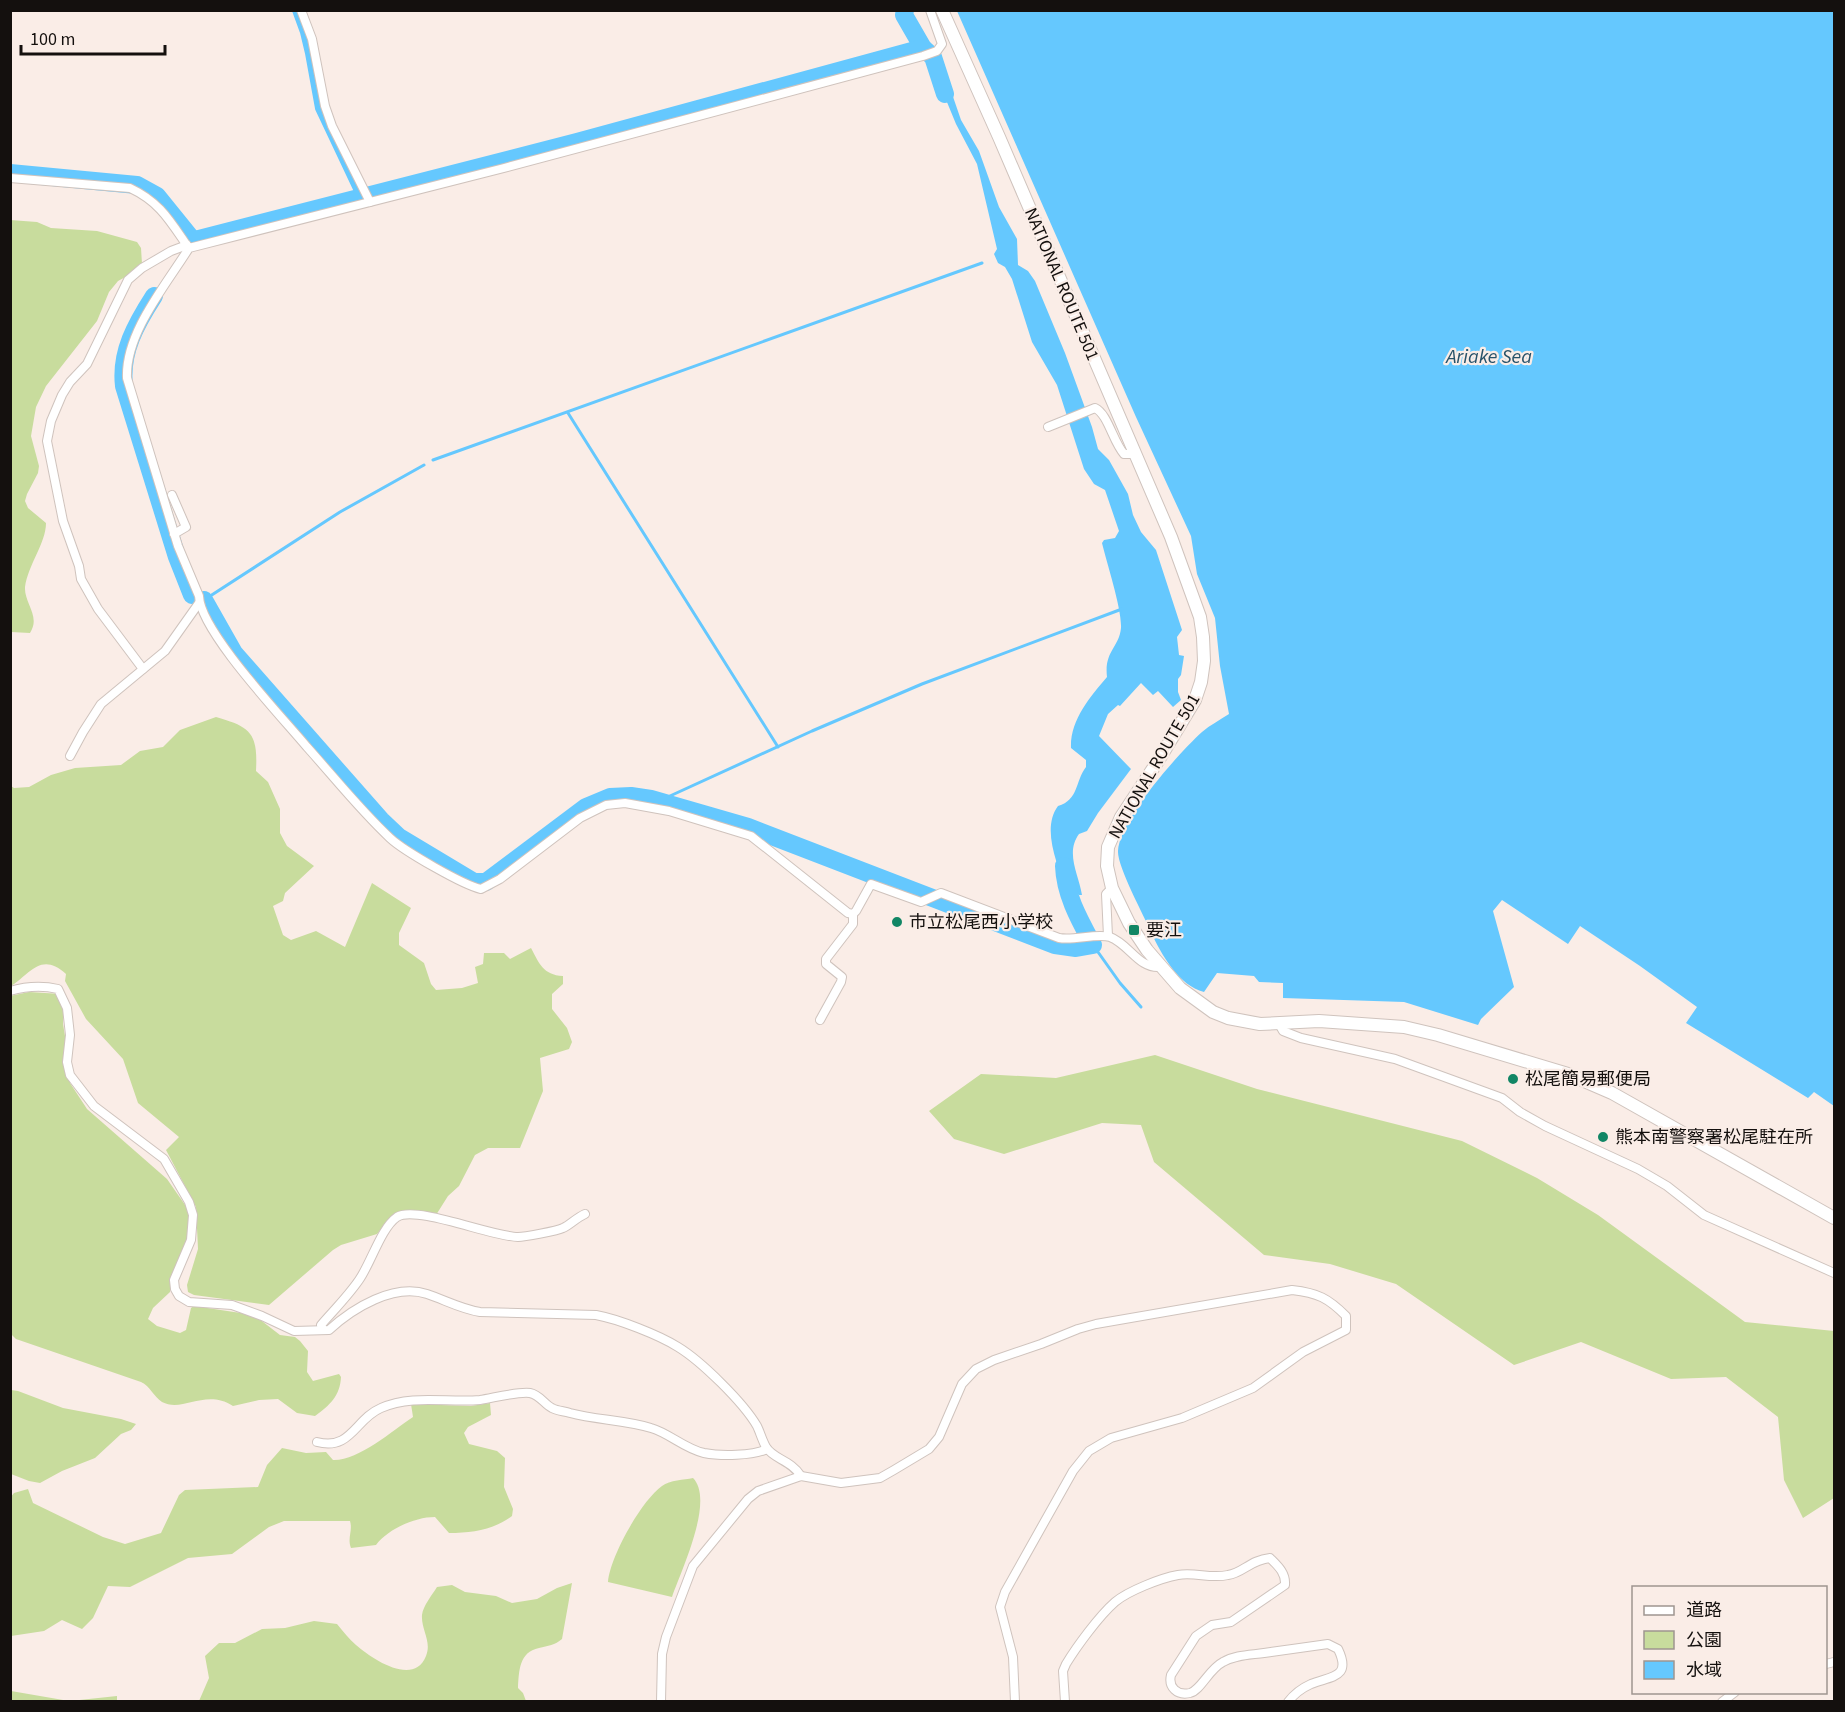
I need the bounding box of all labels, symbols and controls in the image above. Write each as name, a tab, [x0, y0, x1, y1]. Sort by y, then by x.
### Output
scale bar	[21, 18, 165, 56]
text: 100 m	[30, 27, 75, 52]
street label: NATIONAL ROUTE 501	[1018, 204, 1105, 365]
water label: Ariake Sea	[1444, 343, 1532, 371]
street label: NATIONAL ROUTE 501	[1103, 689, 1206, 843]
place label: 市立松尾西小学校	[909, 910, 1053, 935]
marker: 市立松尾西小学校	[890, 915, 904, 929]
place label: 要江	[1146, 918, 1182, 943]
marker: 要江	[1127, 923, 1141, 937]
place label: 松尾簡易郵便局	[1525, 1067, 1651, 1092]
marker: 松尾簡易郵便局	[1506, 1072, 1520, 1086]
place label: 熊本南警察署松尾駐在所	[1615, 1125, 1813, 1150]
marker: 熊本南警察署松尾駐在所	[1596, 1130, 1610, 1144]
legend	[1632, 1586, 1827, 1694]
text: 道路	[1686, 1598, 1722, 1623]
text: 公園	[1686, 1628, 1722, 1653]
text: 水域	[1686, 1658, 1722, 1683]

